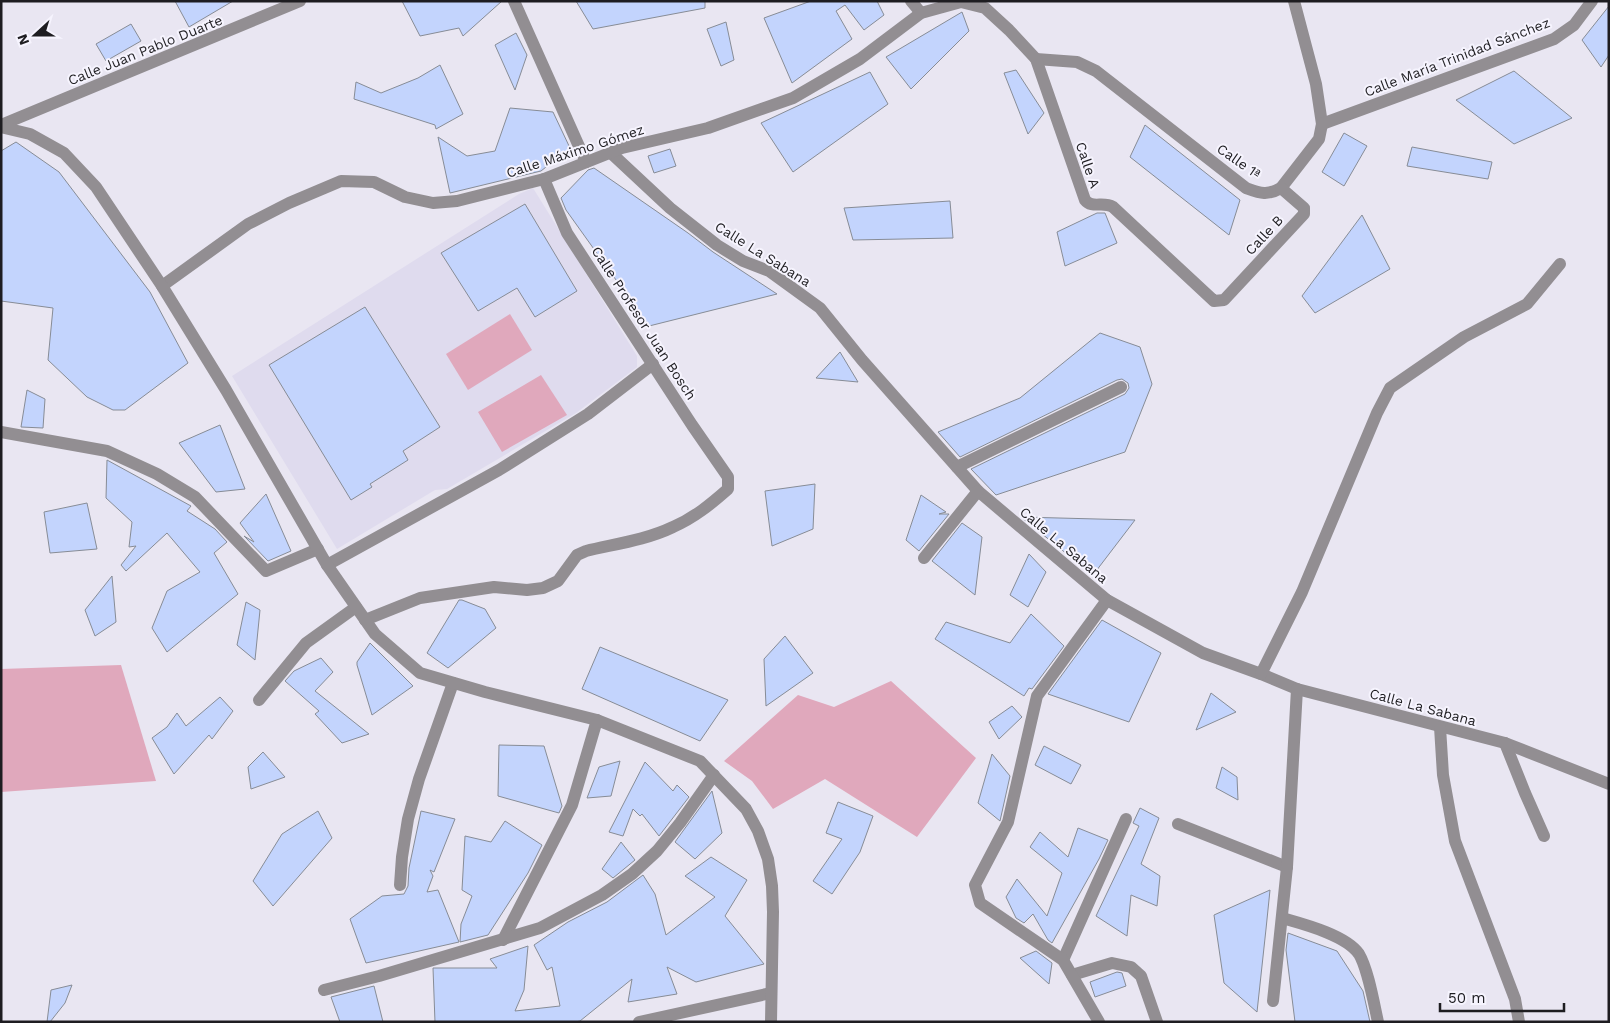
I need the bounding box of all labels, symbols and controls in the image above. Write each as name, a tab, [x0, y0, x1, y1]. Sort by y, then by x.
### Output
north arrow	[10, 10, 60, 60]
street label: Calle Juan Pablo Duarte	[66, 12, 224, 88]
street label: Calle María Trinidad Sánchez	[1362, 14, 1552, 100]
text: N	[14, 32, 32, 47]
street label: Calle Máximo Gómez	[504, 121, 646, 181]
street label: Calle A	[1073, 140, 1103, 190]
street label: Calle 1ª	[1214, 140, 1264, 182]
street label: Calle B	[1242, 212, 1286, 258]
street label: Calle La Sabana	[712, 218, 814, 290]
street label: Calle Profesor Juan Bosch	[588, 243, 700, 403]
street label: Calle La Sabana	[1017, 504, 1111, 586]
street label: Calle La Sabana	[1368, 685, 1478, 729]
scale bar	[1440, 980, 1564, 1012]
text: 50 m	[1448, 989, 1485, 1007]

